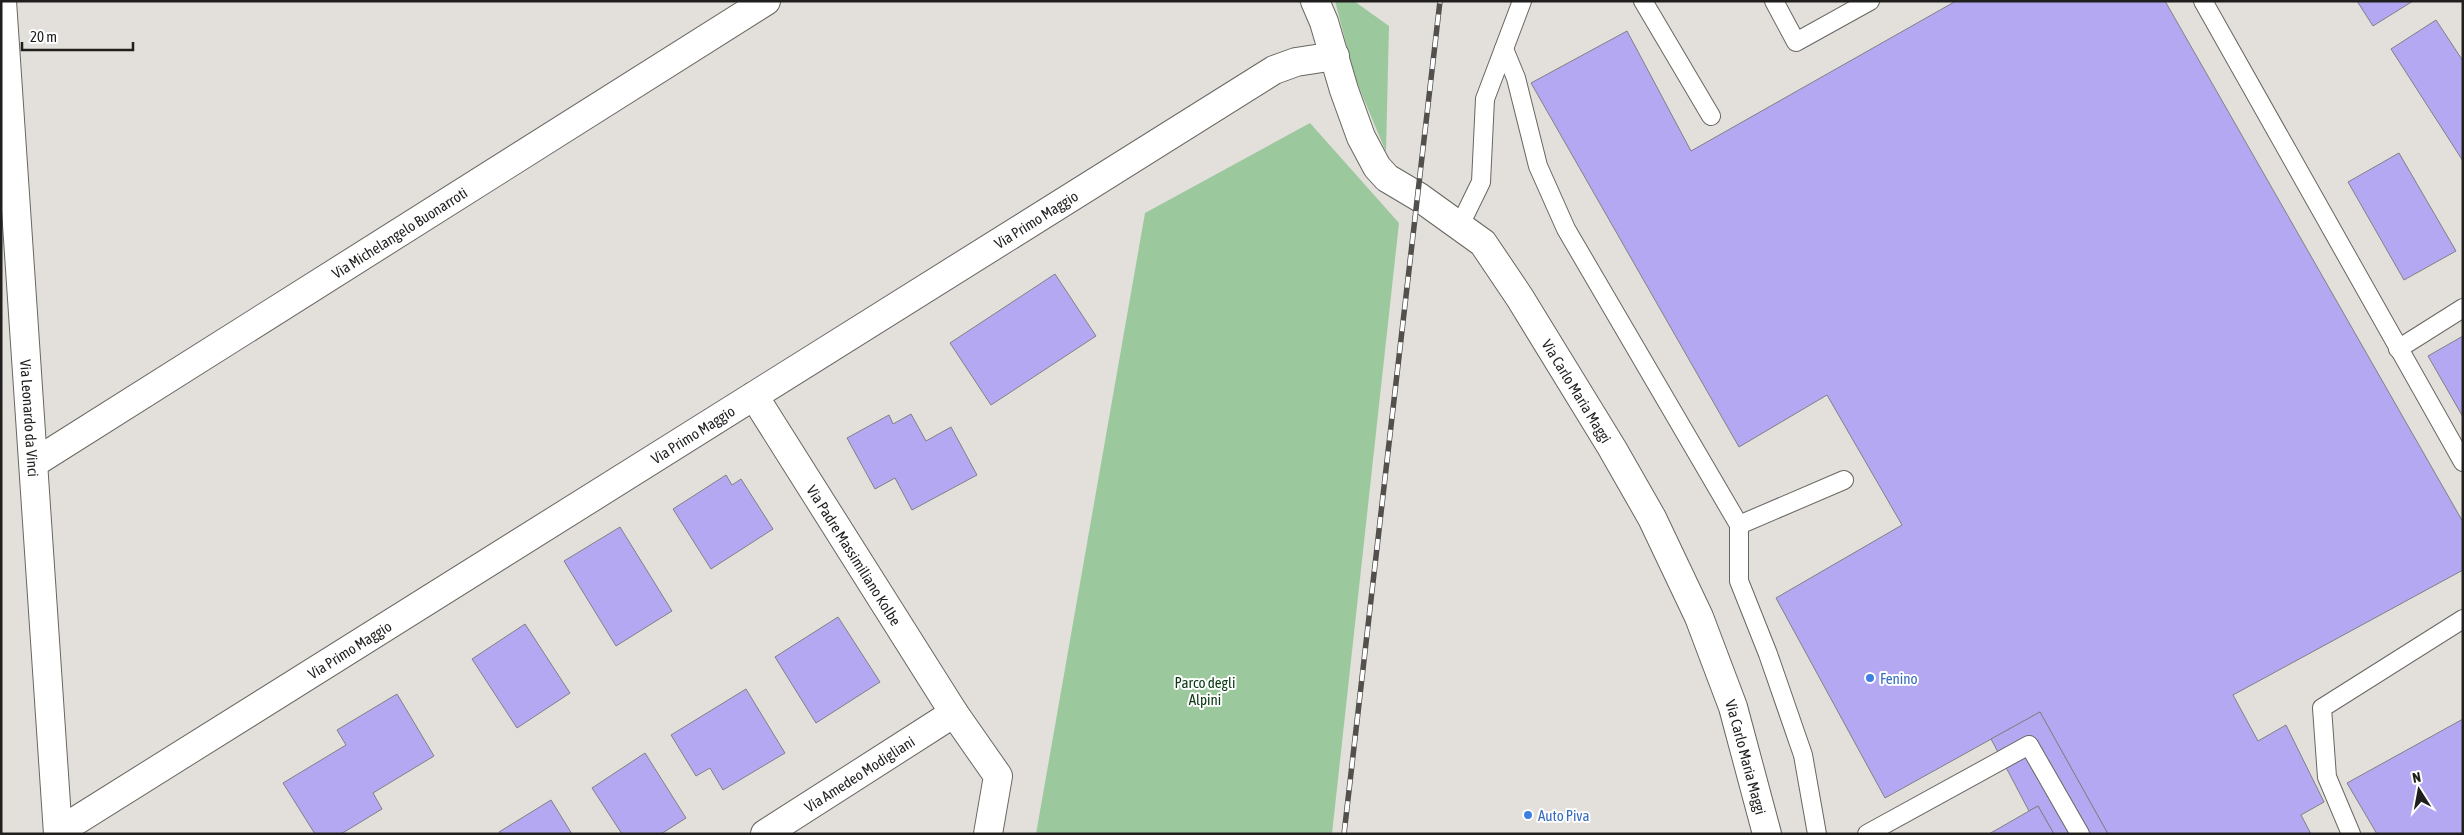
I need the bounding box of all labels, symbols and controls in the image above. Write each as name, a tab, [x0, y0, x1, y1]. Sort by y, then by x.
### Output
scale bar	[22, 20, 134, 52]
text: 20 m	[30, 28, 57, 45]
street label: Via Michelangelo Buonarroti	[329, 183, 470, 281]
street label: Via Primo Maggio	[991, 187, 1081, 252]
street label: Via Carlo Maria Maggi	[1539, 336, 1615, 446]
street label: Via Leonardo da Vinci	[18, 359, 42, 477]
street label: Via Primo Maggio	[648, 402, 738, 467]
street label: Via Padre Massimiliano Kolbe	[804, 482, 905, 628]
street label: Via Primo Maggio	[305, 617, 394, 682]
place label: Fenino	[1880, 670, 1918, 687]
marker: Fenino	[1864, 672, 1876, 684]
park label: Parco degli Alpini	[1175, 674, 1235, 708]
street label: Via Carlo Maria Maggi	[1722, 697, 1770, 816]
street label: Via Amedeo Modigliani	[801, 732, 917, 815]
north arrow	[2394, 765, 2444, 815]
text: N	[2411, 769, 2422, 786]
place label: Auto Piva	[1538, 807, 1589, 824]
marker: Auto Piva	[1522, 809, 1534, 821]

